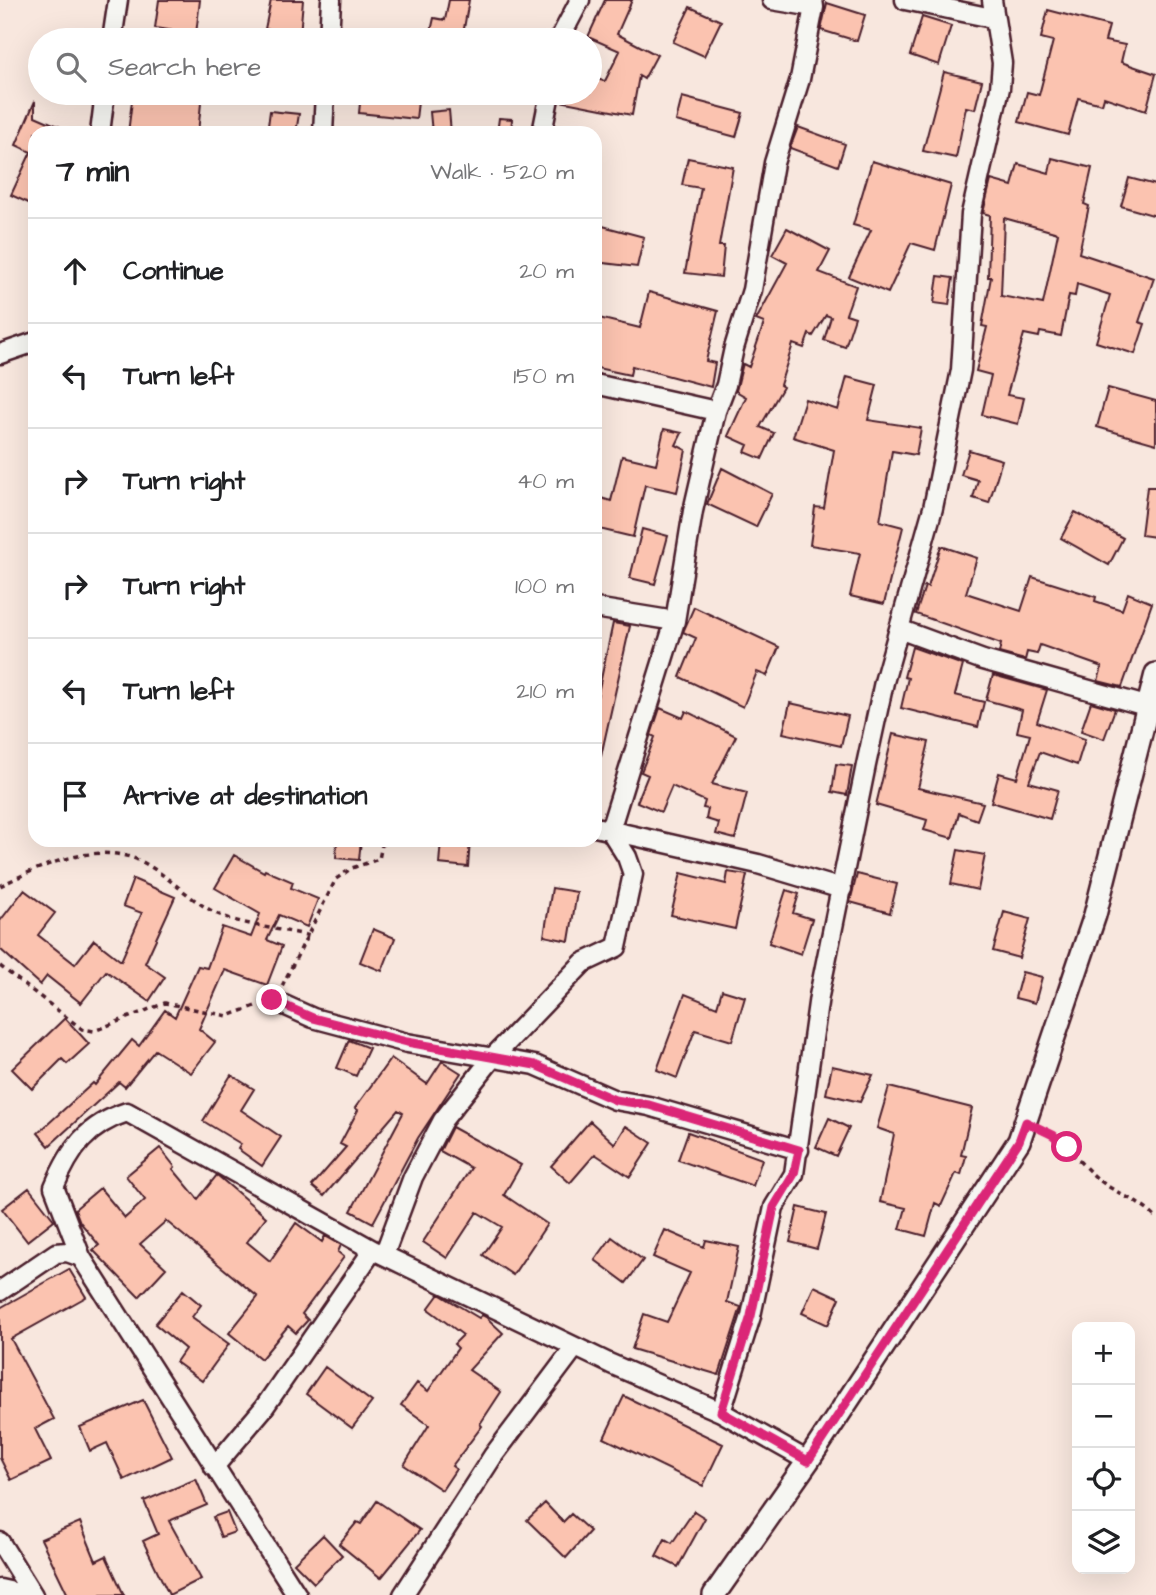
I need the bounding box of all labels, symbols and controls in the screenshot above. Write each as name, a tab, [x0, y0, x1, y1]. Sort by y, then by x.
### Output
search box	[28, 28, 602, 105]
icon: search	[52, 48, 90, 86]
text: Search here	[108, 49, 261, 85]
text: 7 min	[56, 151, 129, 193]
text: Walk · 520 m	[430, 156, 574, 188]
icon: ahead	[56, 252, 94, 290]
text: Continue	[123, 253, 224, 289]
text: 20 m	[519, 255, 574, 287]
icon: left	[56, 357, 94, 395]
text: Turn left	[123, 358, 234, 394]
text: 150 m	[513, 360, 574, 392]
icon: right	[56, 462, 94, 500]
text: Turn right	[123, 463, 245, 499]
text: 40 m	[517, 465, 574, 497]
icon: right	[56, 567, 94, 605]
text: Turn right	[123, 568, 245, 604]
text: 100 m	[515, 570, 574, 602]
icon: left	[56, 672, 94, 710]
text: Turn left	[123, 673, 234, 709]
text: 210 m	[516, 675, 574, 707]
icon: arrive	[56, 777, 94, 815]
text: Arrive at destination	[123, 778, 368, 814]
route end	[256, 984, 287, 1015]
route start	[1051, 1131, 1082, 1162]
map controls	[1072, 1322, 1135, 1574]
button: +	[1072, 1322, 1135, 1385]
button: −	[1072, 1385, 1135, 1448]
button: locate	[1072, 1448, 1135, 1511]
button: layers	[1072, 1511, 1135, 1574]

